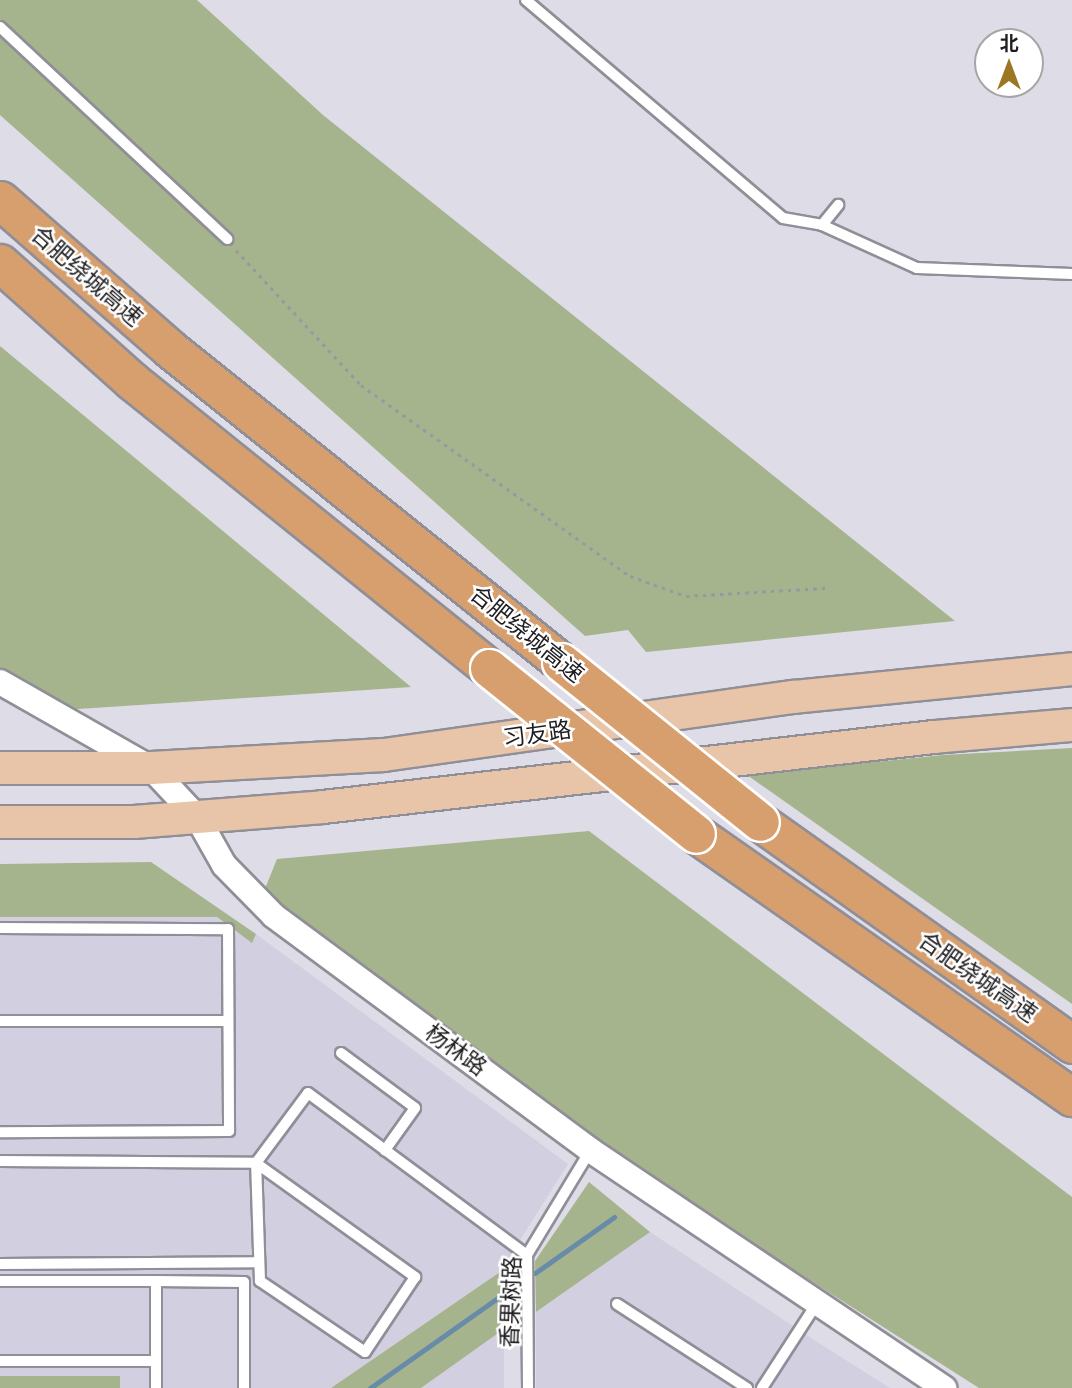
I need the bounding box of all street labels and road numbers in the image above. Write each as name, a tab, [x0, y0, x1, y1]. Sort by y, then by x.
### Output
street label: 合肥绕城高速	[26, 220, 148, 332]
street label: 合肥绕城高速	[465, 580, 589, 688]
street label: 习友路	[501, 716, 573, 752]
street label: 合肥绕城高速	[914, 926, 1042, 1028]
street label: 杨林路	[420, 1019, 492, 1081]
street label: 香果树路	[496, 1256, 526, 1348]

